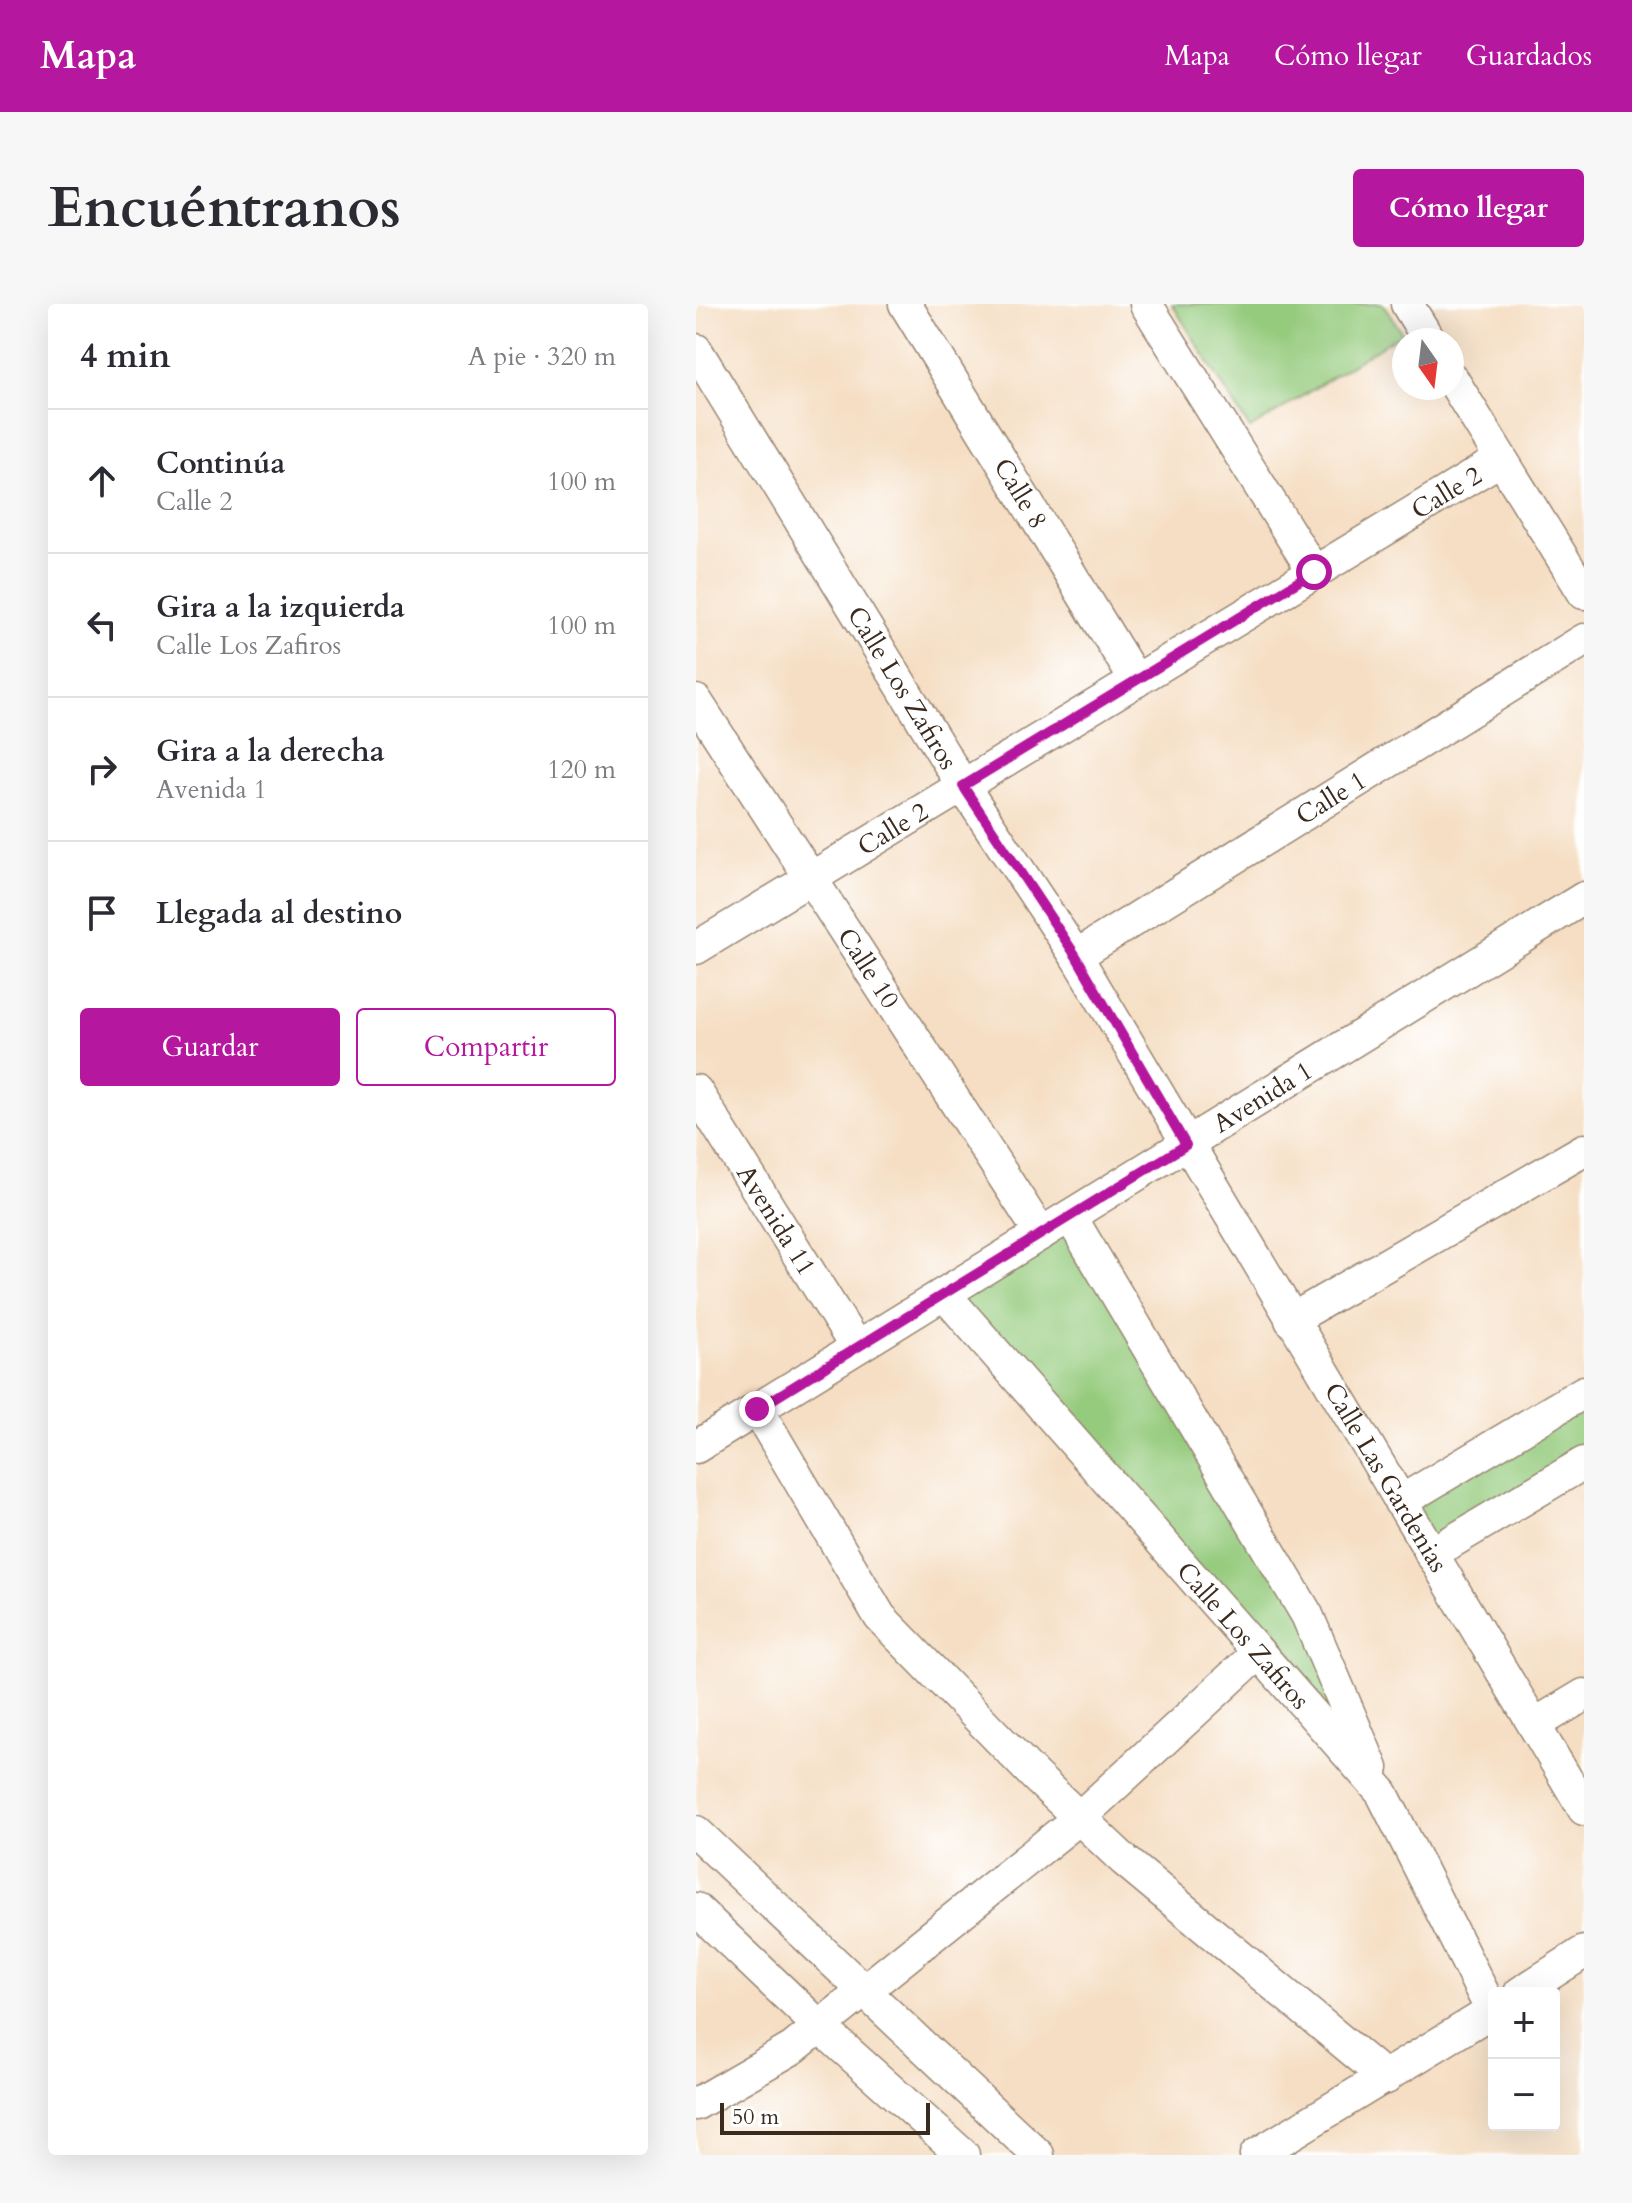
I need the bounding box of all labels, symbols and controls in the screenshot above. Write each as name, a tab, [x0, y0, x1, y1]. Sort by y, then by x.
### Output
text: Mapa	[40, 30, 136, 82]
text: Mapa	[1164, 37, 1230, 75]
text: Cómo llegar	[1274, 37, 1422, 75]
text: Guardados	[1466, 37, 1592, 75]
button: Cómo llegar	[1353, 169, 1584, 247]
text: Encuéntranos	[48, 171, 401, 246]
north arrow	[1392, 328, 1464, 400]
text: 4 min	[80, 333, 171, 379]
text: A pie · 320 m	[468, 339, 616, 374]
text: Continúa	[156, 443, 286, 484]
street label: Calle 8	[986, 452, 1056, 535]
street label: Calle 2	[1405, 457, 1488, 527]
icon: ahead	[80, 459, 124, 503]
text: 100 m	[547, 464, 616, 499]
text: Calle 2	[156, 484, 232, 519]
route start	[1296, 554, 1332, 590]
text: Gira a la izquierda	[156, 587, 405, 628]
street label: Calle Los Zafiros	[839, 600, 966, 776]
icon: left	[80, 603, 124, 647]
text: 100 m	[547, 608, 616, 643]
text: Calle Los Zafiros	[156, 628, 341, 663]
text: Gira a la derecha	[156, 731, 385, 772]
icon: right	[80, 747, 124, 791]
text: 120 m	[547, 752, 616, 787]
street label: Calle 1	[1289, 762, 1372, 833]
text: Avenida 1	[156, 772, 267, 807]
street label: Calle 2	[851, 794, 934, 863]
icon: arrive	[80, 891, 124, 935]
text: Llegada al destino	[156, 893, 402, 934]
street label: Calle 10	[830, 921, 908, 1015]
button: Guardar	[80, 1008, 340, 1086]
button: Compartir	[356, 1008, 616, 1086]
street label: Avenida 1	[1206, 1053, 1319, 1141]
street label: Avenida 11	[729, 1158, 824, 1282]
street label: Calle Las Gardenias	[1316, 1376, 1456, 1578]
route end	[739, 1391, 775, 1427]
street label: Calle Los Zafiros	[1169, 1554, 1318, 1716]
map controls	[1488, 1987, 1560, 2131]
button: +	[1488, 1987, 1560, 2059]
button: −	[1488, 2059, 1560, 2131]
scale bar	[720, 2099, 930, 2135]
text: 50 m	[732, 2102, 779, 2132]

